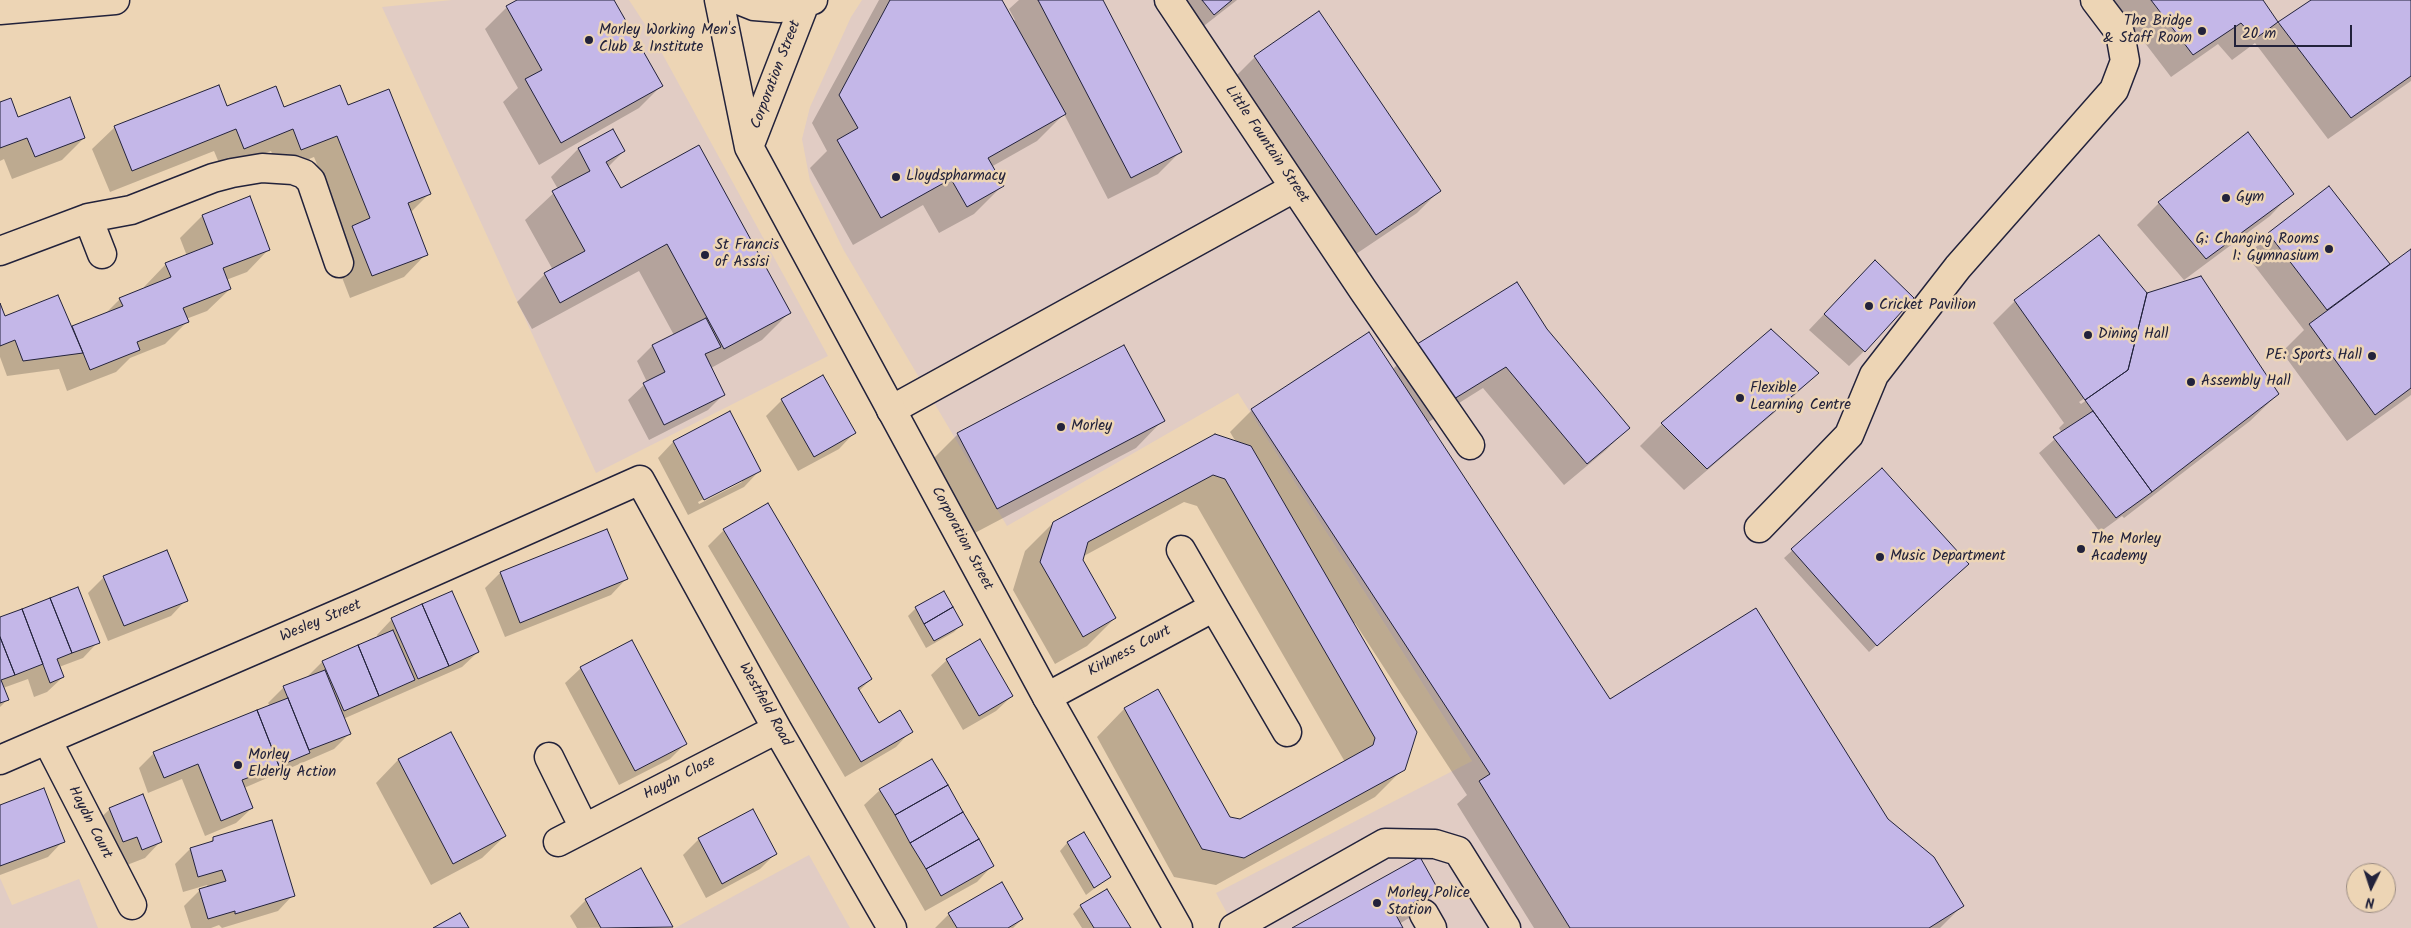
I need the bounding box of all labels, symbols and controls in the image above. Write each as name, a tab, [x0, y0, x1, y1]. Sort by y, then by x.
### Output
place label: The Bridge & Staff Room	[2103, 13, 2192, 48]
scale bar	[2236, 15, 2354, 47]
street label: Corporation Street	[748, 18, 806, 132]
place label: Morley Working Men's Club & Institute	[599, 22, 736, 57]
text: 20 m	[2242, 22, 2276, 46]
marker: The Bridge & Staff Room	[2196, 25, 2208, 37]
marker: Morley Working Men's Club & Institute	[583, 34, 595, 46]
street label: Little Fountain Street	[1220, 83, 1312, 207]
place label: Lloydspharmacy	[906, 168, 1005, 186]
marker: Lloydspharmacy	[890, 171, 902, 183]
place label: Gym	[2236, 189, 2264, 207]
marker: Gym	[2220, 192, 2232, 204]
place label: G: Changing Rooms 1: Gymnasium	[2196, 231, 2319, 266]
place label: St Francis of Assisi	[715, 237, 779, 272]
marker: G: Changing Rooms 1: Gymnasium	[2323, 243, 2335, 255]
marker: St Francis of Assisi	[699, 249, 711, 261]
place label: Cricket Pavilion	[1879, 297, 1976, 315]
marker: Cricket Pavilion	[1863, 300, 1875, 312]
place label: Dining Hall	[2098, 326, 2168, 344]
marker: Dining Hall	[2082, 329, 2094, 341]
place label: PE: Sports Hall	[2266, 347, 2362, 365]
marker: PE: Sports Hall	[2366, 350, 2378, 362]
place label: Assembly Hall	[2201, 373, 2291, 391]
marker: Assembly Hall	[2185, 376, 2197, 388]
place label: Flexible Learning Centre	[1750, 380, 1851, 415]
marker: Flexible Learning Centre	[1734, 392, 1746, 404]
place label: Morley	[1071, 418, 1112, 436]
marker: Morley	[1055, 421, 1067, 433]
street label: Corporation Street	[926, 484, 996, 594]
place label: The Morley Academy	[2091, 531, 2161, 566]
marker: The Morley Academy	[2075, 543, 2087, 555]
place label: Music Department	[1890, 548, 2006, 566]
marker: Music Department	[1874, 551, 1886, 563]
street label: Wesley Street	[278, 597, 364, 647]
street label: Kirkness Court	[1085, 623, 1175, 681]
street label: Westfield Road	[734, 660, 794, 750]
place label: Morley Elderly Action	[248, 747, 336, 782]
street label: Haydn Close	[641, 753, 719, 805]
marker: Morley Elderly Action	[232, 759, 244, 771]
street label: Haydn Court	[63, 784, 115, 862]
north arrow	[2346, 863, 2396, 913]
place label: Morley Police Station	[1387, 885, 1470, 920]
text: N	[2365, 891, 2375, 913]
marker: Morley Police Station	[1371, 897, 1383, 909]

